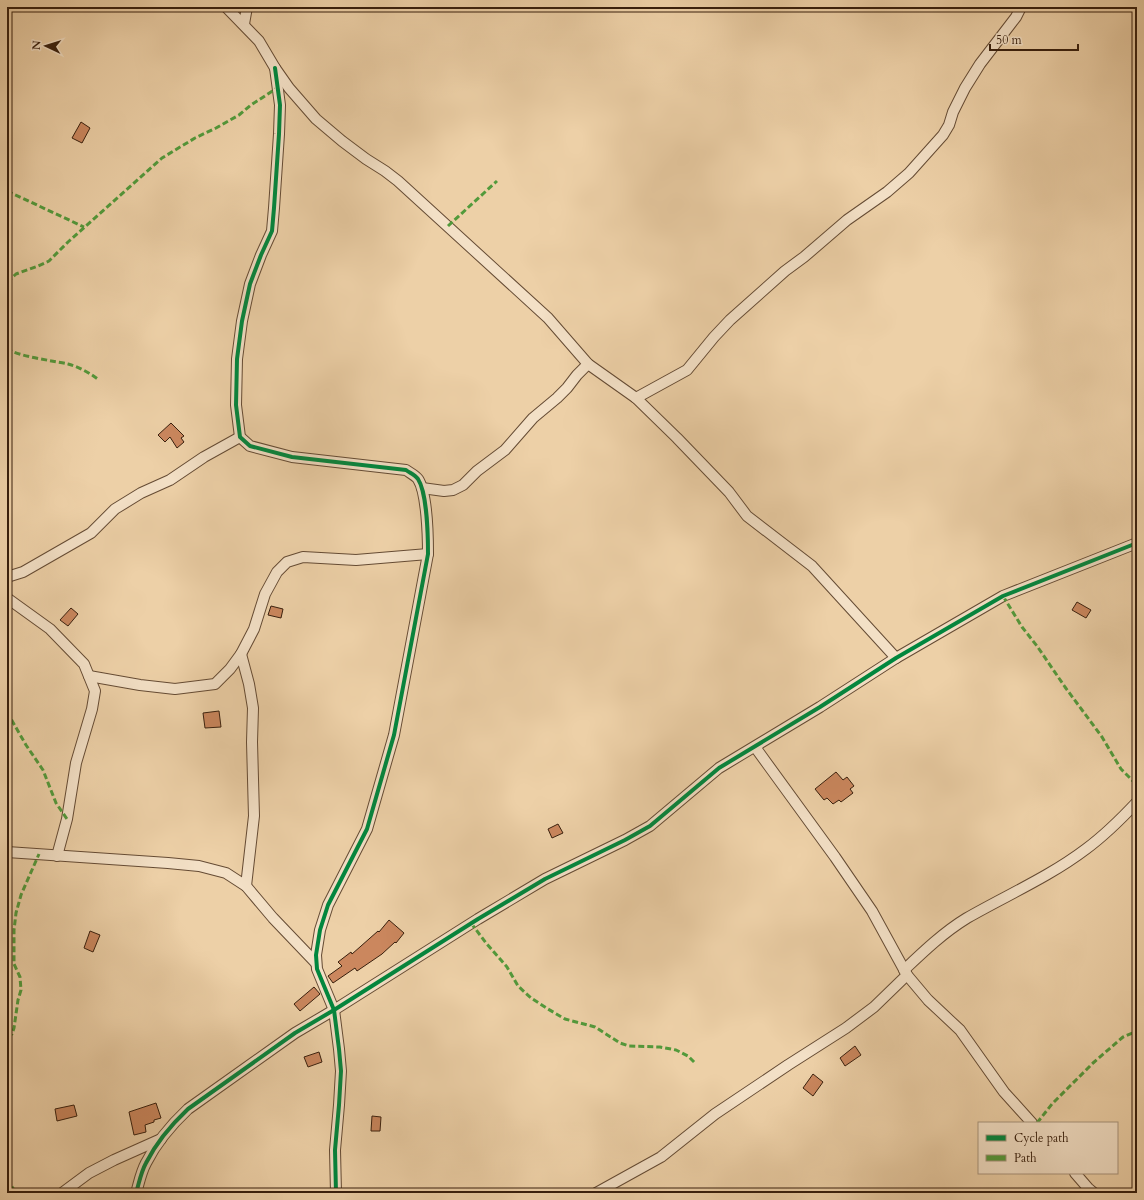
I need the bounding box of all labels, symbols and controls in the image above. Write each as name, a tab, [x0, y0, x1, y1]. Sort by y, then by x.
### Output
north arrow	[26, 26, 66, 66]
scale bar	[990, 26, 1078, 52]
text: 50 m	[996, 32, 1023, 48]
text: N	[29, 40, 44, 51]
legend	[978, 1122, 1118, 1174]
text: Cycle path	[1014, 1130, 1069, 1146]
text: Path	[1014, 1150, 1037, 1166]

